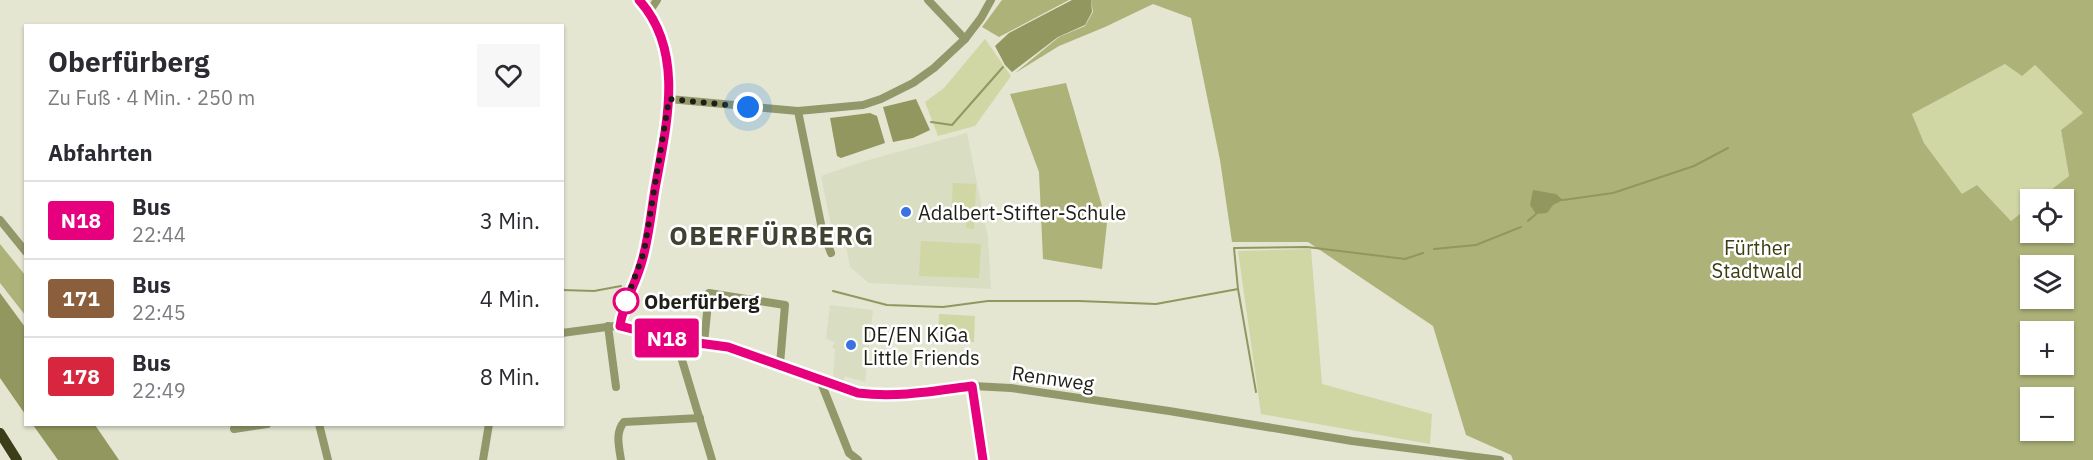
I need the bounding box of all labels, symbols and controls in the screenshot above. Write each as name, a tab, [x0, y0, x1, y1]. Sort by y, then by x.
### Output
text: Oberfürberg	[48, 43, 210, 80]
button: heart	[477, 44, 540, 107]
text: Zu Fuß · 4 Min. · 250 m	[48, 84, 255, 111]
your location	[733, 92, 763, 122]
text: Abfahrten	[48, 138, 153, 167]
map controls	[2020, 189, 2074, 441]
button: locate	[2020, 189, 2074, 243]
text: Bus	[132, 192, 171, 221]
place label: Adalbert-Stifter-Schule	[918, 199, 1126, 226]
marker: Adalbert-Stifter-Schule	[899, 205, 913, 219]
text: N18	[61, 206, 101, 234]
text: 3 Min.	[480, 206, 540, 235]
district label: OBERFÜRBERG	[669, 218, 875, 252]
text: 22:44	[132, 221, 186, 248]
park label: Fürther Stadtwald	[1712, 234, 1802, 284]
button: layers	[2020, 255, 2074, 309]
text: Bus	[132, 270, 171, 299]
text: 171	[62, 284, 100, 312]
text: 4 Min.	[480, 284, 540, 313]
marker: Oberfürberg	[613, 288, 639, 314]
place label: Oberfürberg	[644, 288, 760, 315]
text: 22:45	[132, 299, 186, 326]
line badge: N18	[632, 318, 702, 358]
place label: DE/EN KiGa Little Friends	[863, 321, 980, 371]
button: +	[2020, 321, 2074, 375]
text: N18	[647, 324, 687, 352]
marker: DE/EN KiGa Little Friends	[844, 338, 858, 352]
text: Bus	[132, 348, 171, 377]
street label: Rennweg	[1010, 359, 1096, 397]
text: 178	[62, 362, 100, 390]
text: 8 Min.	[480, 362, 540, 391]
text: 22:49	[132, 377, 186, 404]
button: −	[2020, 387, 2074, 441]

